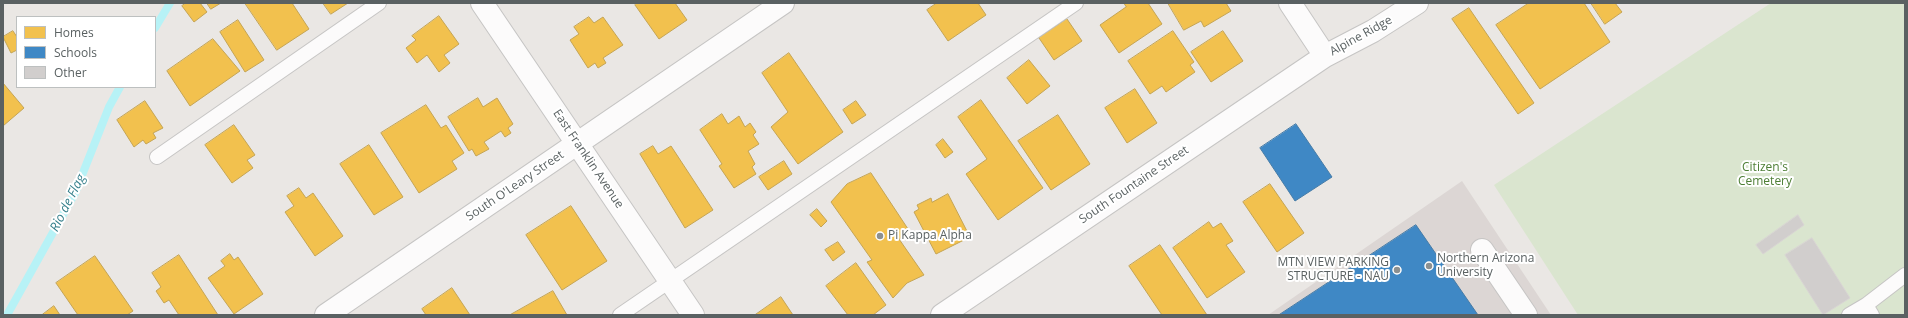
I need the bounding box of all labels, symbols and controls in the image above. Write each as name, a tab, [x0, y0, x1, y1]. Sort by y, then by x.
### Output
street label: Alpine Ridge	[1327, 13, 1395, 59]
legend	[16, 16, 156, 88]
text: Homes	[54, 24, 94, 41]
text: Schools	[54, 44, 97, 61]
text: Other	[54, 64, 87, 81]
street label: East Franklin Avenue	[550, 107, 626, 211]
street label: South Fountaine Street	[1077, 143, 1191, 227]
street label: South O'Leary Street	[463, 148, 567, 224]
park label: Citizen's Cemetery	[1738, 161, 1792, 189]
water label: Rio de Flag	[47, 172, 89, 234]
place label: Pi Kappa Alpha	[888, 229, 972, 243]
marker: Pi Kappa Alpha	[875, 231, 885, 241]
place label: Northern Arizona University	[1437, 252, 1534, 280]
place label: MTN VIEW PARKING STRUCTURE - NAU	[1277, 256, 1389, 284]
marker: Northern Arizona University	[1424, 261, 1434, 271]
marker: MTN VIEW PARKING STRUCTURE - NAU	[1392, 265, 1402, 275]

